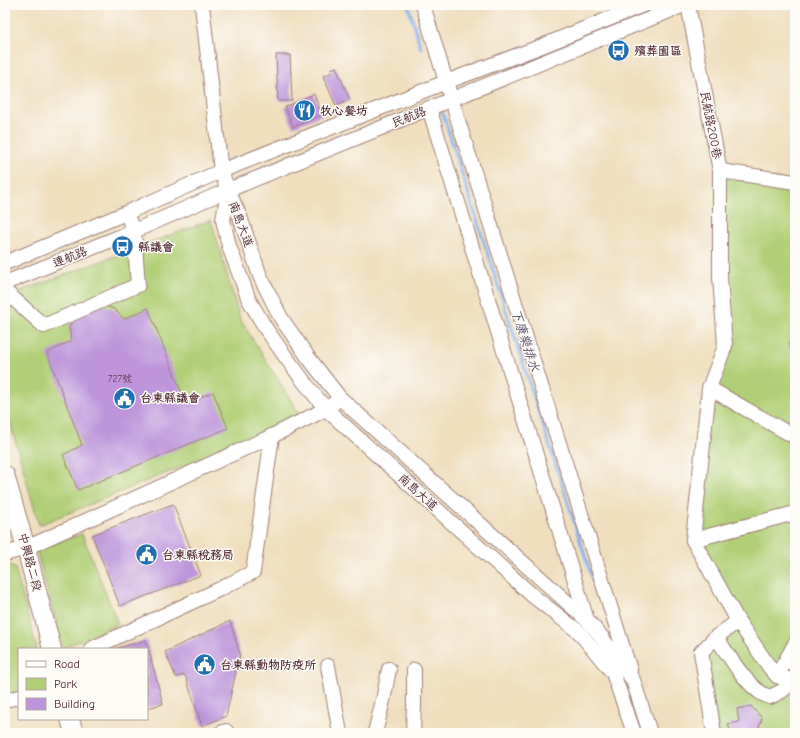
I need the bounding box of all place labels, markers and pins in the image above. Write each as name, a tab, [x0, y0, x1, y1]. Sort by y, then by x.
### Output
bus stop icon: 殯葬園區	[606, 38, 632, 64]
place label: 殯葬園區	[634, 44, 682, 58]
restaurant icon: 牧心餐坊	[291, 98, 317, 124]
place label: 牧心餐坊	[320, 104, 368, 118]
bus stop icon: 縣議會	[110, 234, 136, 260]
place label: 縣議會	[138, 240, 174, 254]
public building icon: 台東縣議會	[111, 385, 137, 411]
place label: 台東縣議會	[140, 391, 200, 405]
public building icon: 台東縣稅務局	[134, 542, 160, 568]
place label: 台東縣稅務局	[162, 548, 234, 562]
public building icon: 台東縣動物防疫所	[191, 652, 217, 678]
place label: 台東縣動物防疫所	[220, 658, 317, 672]

